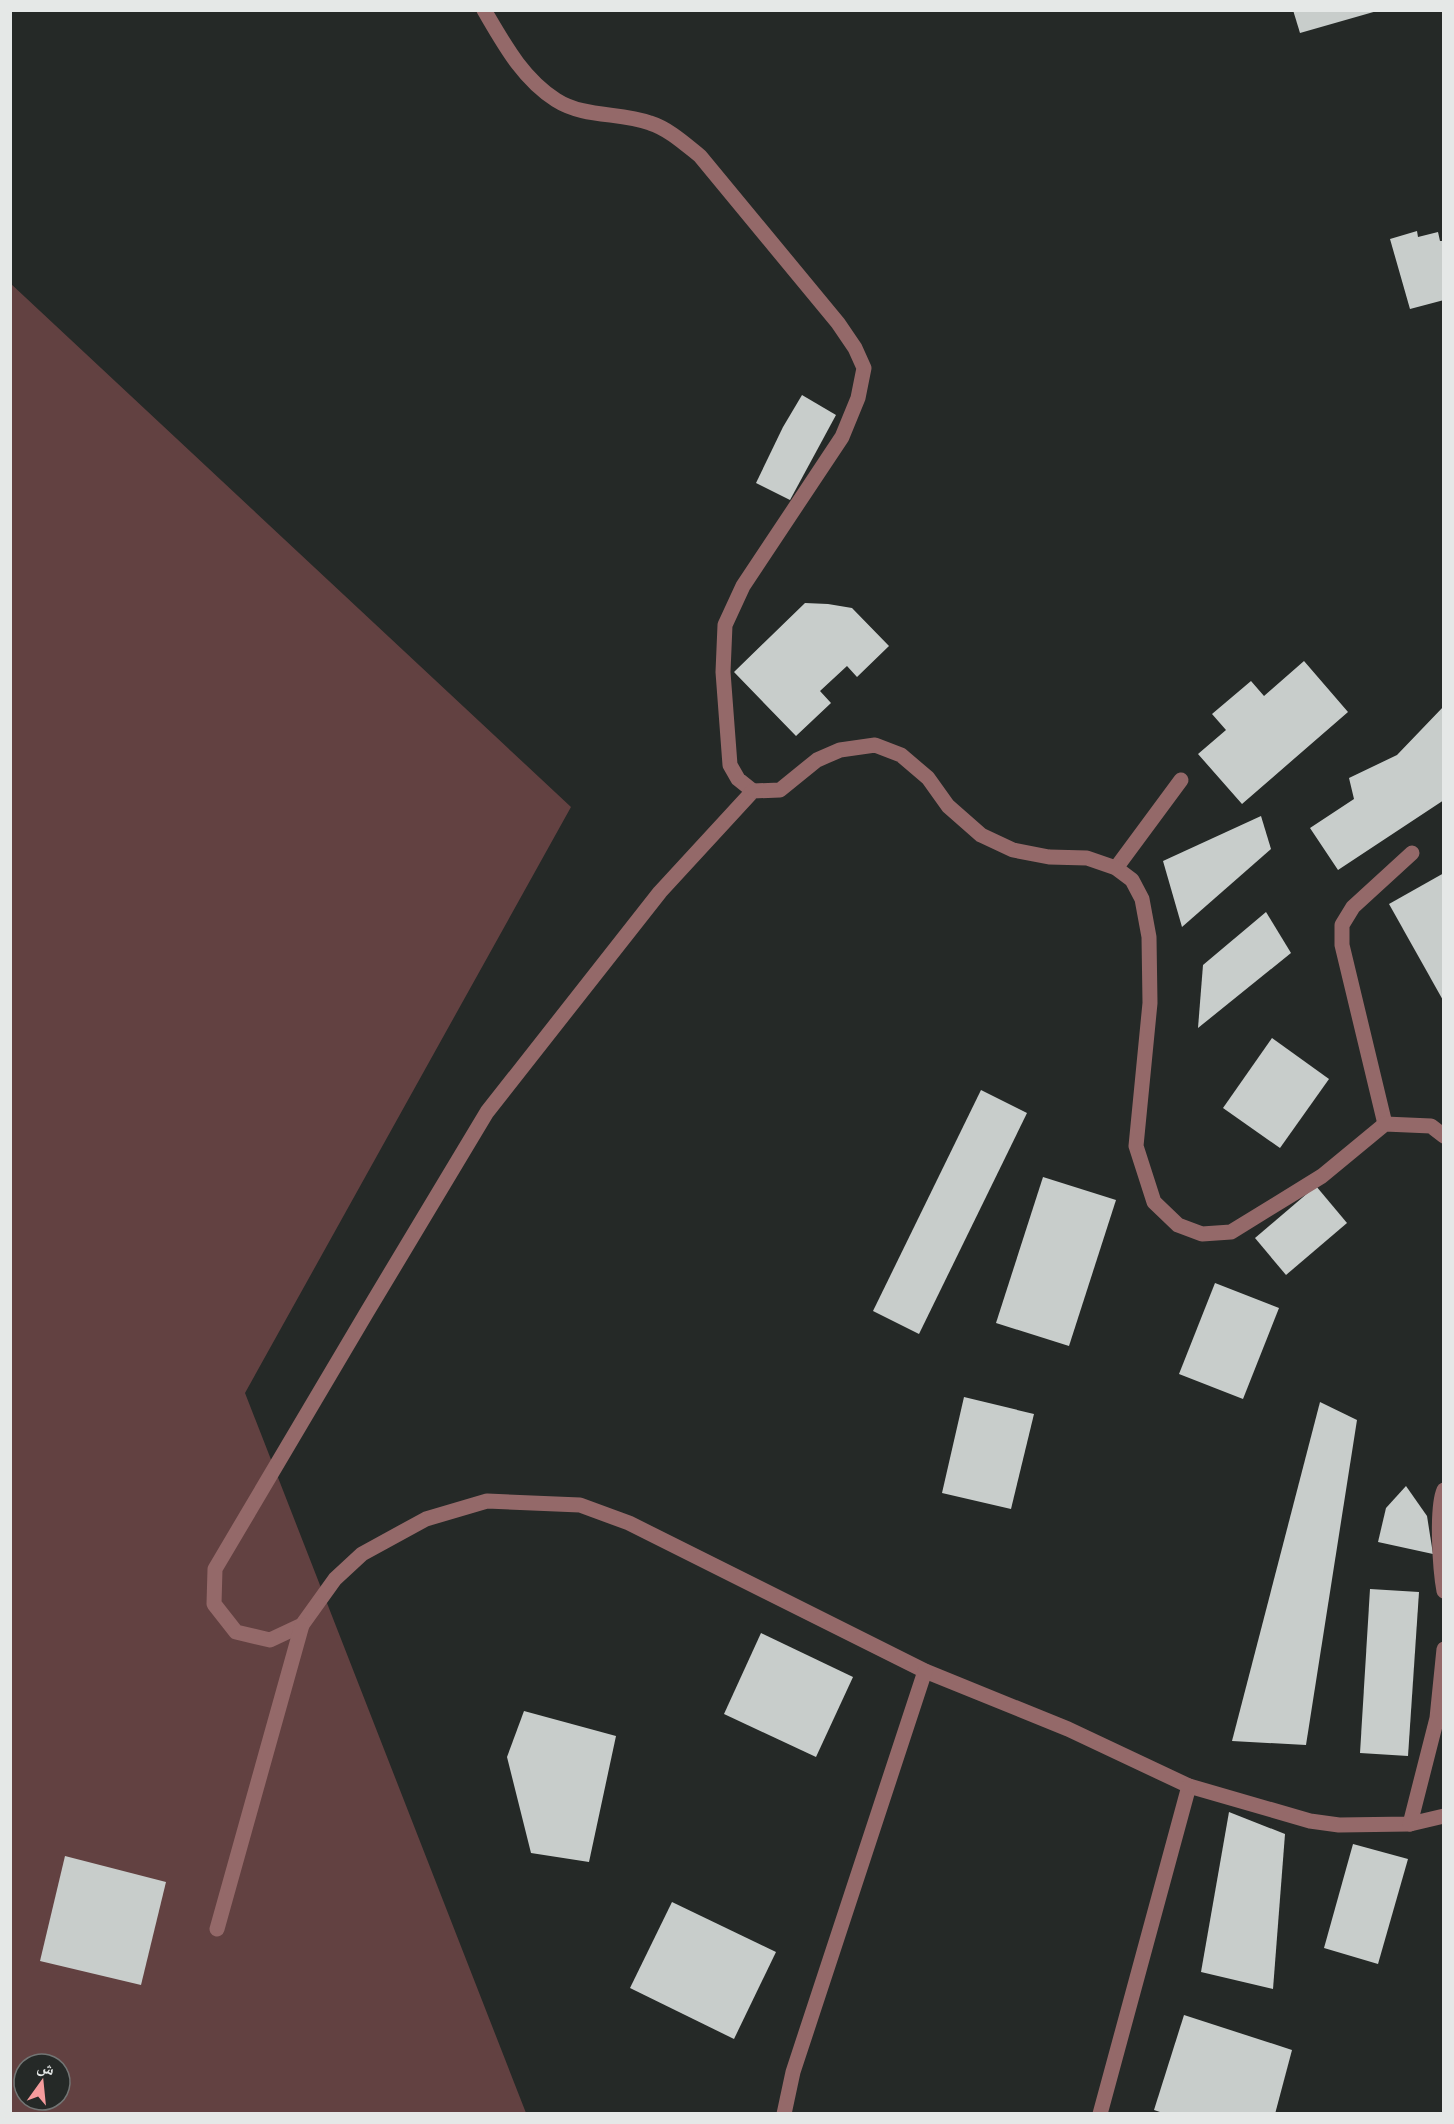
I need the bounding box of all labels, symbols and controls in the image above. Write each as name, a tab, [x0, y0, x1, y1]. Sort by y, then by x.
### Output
north arrow	[12, 2052, 72, 2112]
text: ش	[35, 2055, 57, 2080]

